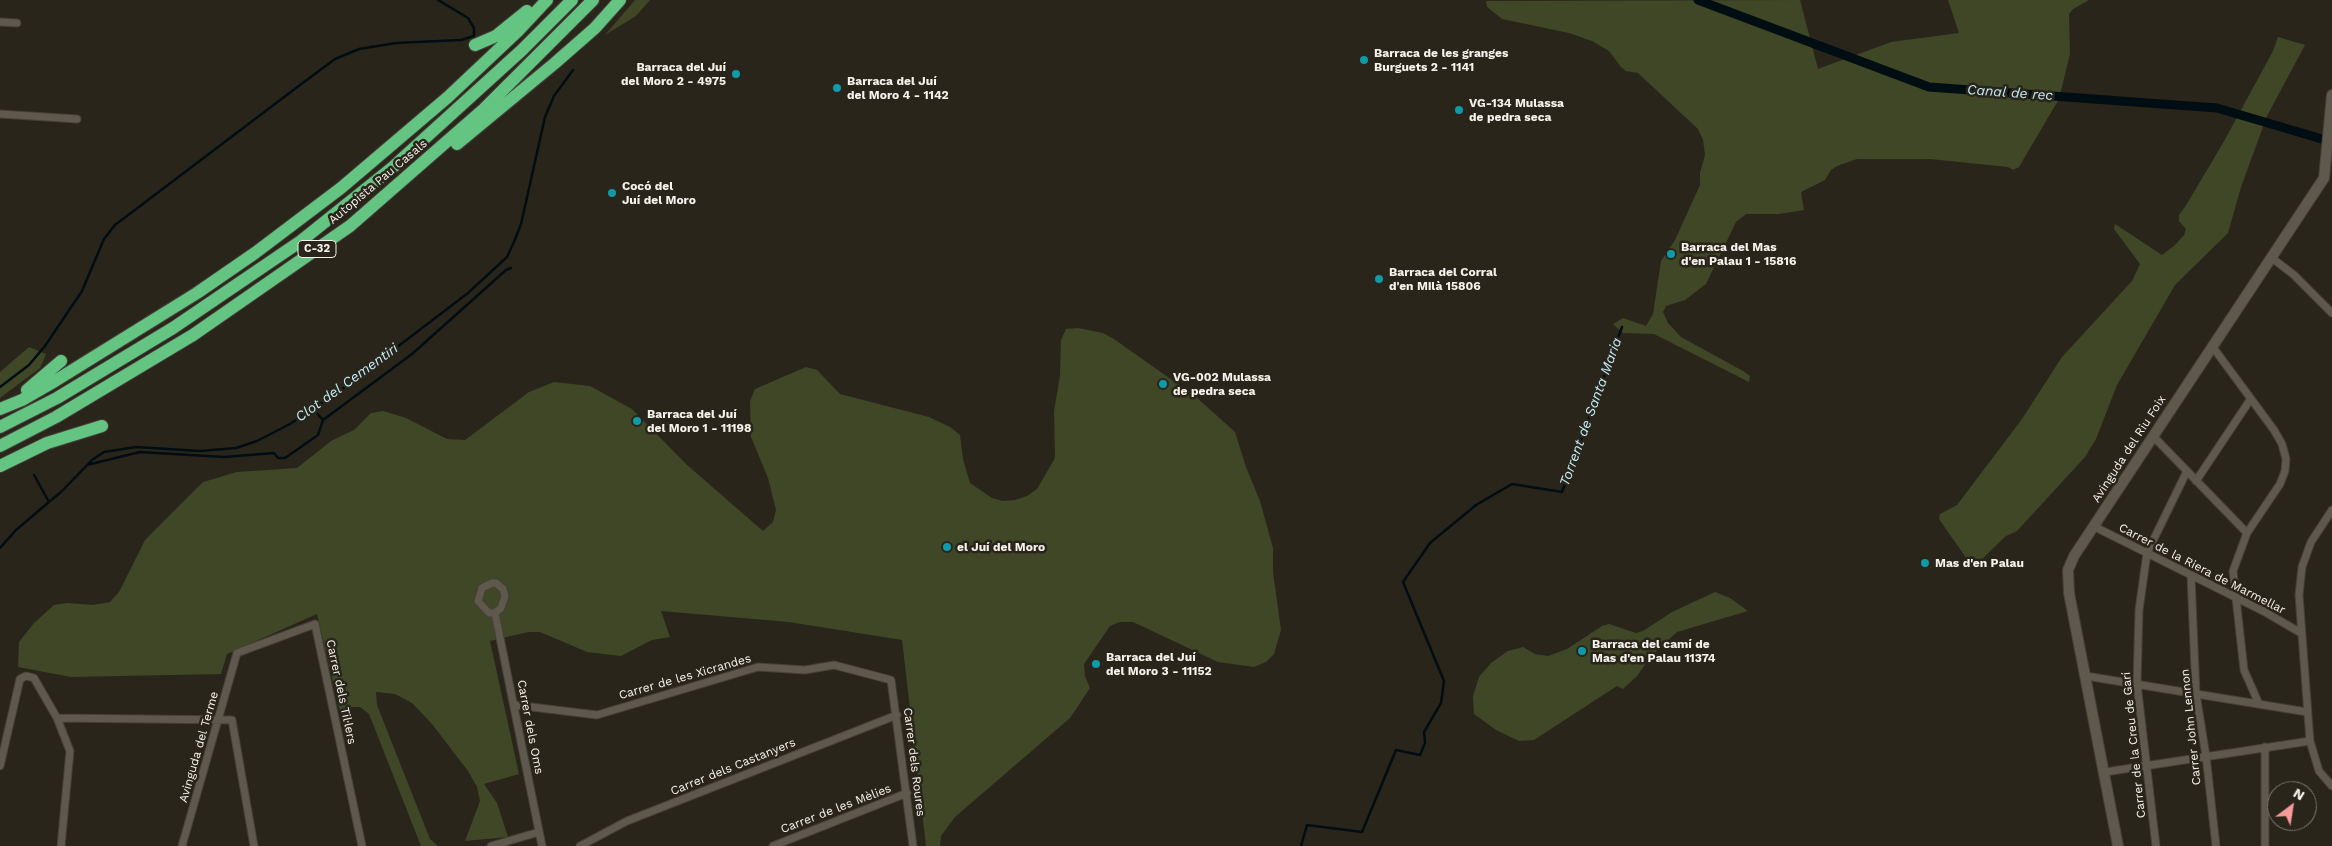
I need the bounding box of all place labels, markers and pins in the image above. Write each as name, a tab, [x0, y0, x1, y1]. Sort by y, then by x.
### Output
place label: Barraca de les granges Burguets 2 - 1141	[1374, 46, 1508, 74]
marker: Barraca de les granges Burguets 2 - 1141	[1358, 54, 1370, 66]
place label: Barraca del Juí del Moro 2 - 4975	[621, 60, 726, 88]
marker: Barraca del Juí del Moro 2 - 4975	[730, 68, 742, 80]
place label: Barraca del Juí del Moro 4 - 1142	[847, 74, 949, 102]
marker: Barraca del Juí del Moro 4 - 1142	[831, 82, 843, 94]
place label: VG-134 Mulassa de pedra seca	[1469, 96, 1564, 124]
marker: VG-134 Mulassa de pedra seca	[1453, 104, 1465, 116]
place label: Cocó del Juí del Moro	[622, 179, 696, 207]
marker: Cocó del Juí del Moro	[606, 187, 618, 199]
place label: Barraca del Mas d'en Palau 1 - 15816	[1681, 240, 1796, 268]
marker: Barraca del Mas d'en Palau 1 - 15816	[1665, 248, 1677, 260]
place label: Barraca del Corral d'en Milà 15806	[1389, 265, 1497, 293]
marker: Barraca del Corral d'en Milà 15806	[1373, 273, 1385, 285]
place label: VG-002 Mulassa de pedra seca	[1173, 370, 1271, 398]
marker: VG-002 Mulassa de pedra seca	[1157, 378, 1169, 390]
place label: Barraca del Juí del Moro 1 - 11198	[647, 407, 751, 435]
marker: Barraca del Juí del Moro 1 - 11198	[631, 415, 643, 427]
place label: el Juí del Moro	[957, 540, 1045, 554]
marker: el Juí del Moro	[941, 541, 953, 553]
place label: Mas d'en Palau	[1935, 556, 2024, 570]
marker: Mas d'en Palau	[1919, 557, 1931, 569]
place label: Barraca del camí de Mas d'en Palau 11374	[1592, 637, 1716, 665]
marker: Barraca del camí de Mas d'en Palau 11374	[1576, 645, 1588, 657]
place label: Barraca del Juí del Moro 3 - 11152	[1106, 650, 1212, 678]
marker: Barraca del Juí del Moro 3 - 11152	[1090, 658, 1102, 670]

